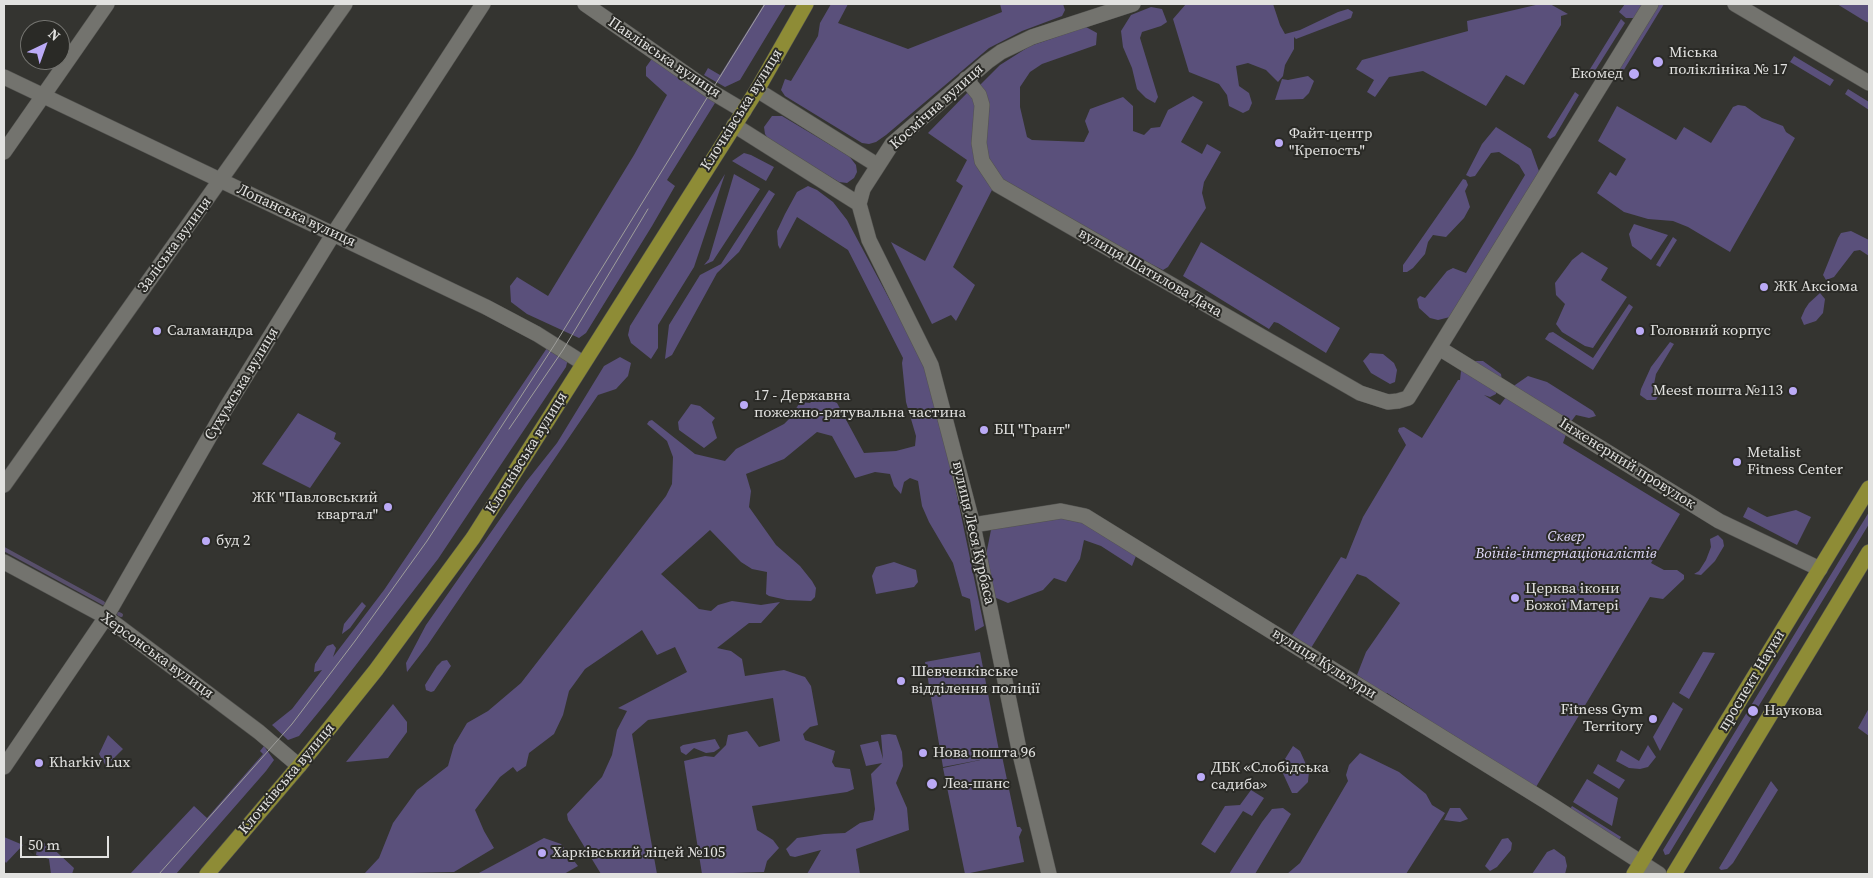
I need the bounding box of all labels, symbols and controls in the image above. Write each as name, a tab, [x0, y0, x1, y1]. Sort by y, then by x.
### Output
street label: Павлівська вулиця	[604, 14, 724, 102]
north arrow	[20, 20, 70, 70]
text: N	[44, 24, 65, 45]
place label: Міська поліклініка № 17	[1669, 44, 1788, 79]
street label: Клочківська вулиця	[697, 46, 787, 174]
marker: Міська поліклініка № 17	[1651, 55, 1665, 69]
street label: Космічна вулиця	[887, 60, 987, 154]
place label: Екомед	[1571, 65, 1623, 83]
marker: Екомед	[1627, 67, 1641, 81]
place label: Файт-центр "Крепость"	[1289, 125, 1372, 160]
marker: Файт-центр "Крепость"	[1273, 137, 1285, 149]
street label: Лопанська вулиця	[234, 181, 358, 251]
street label: Заліська вулиця	[134, 194, 216, 296]
street label: вулиця Шатилова Дача	[1075, 225, 1225, 321]
place label: ЖК Аксіома	[1774, 278, 1858, 296]
marker: ЖК Аксіома	[1758, 281, 1770, 293]
place label: Саламандра	[167, 322, 253, 340]
place label: Головний корпус	[1650, 322, 1771, 340]
street label: Сухумська вулиця	[201, 324, 283, 444]
marker: Саламандра	[151, 325, 163, 337]
marker: Головний корпус	[1634, 325, 1646, 337]
place label: Meest пошта №113	[1653, 382, 1783, 400]
marker: Meest пошта №113	[1787, 385, 1799, 397]
place label: 17 - Державна пожежно-рятувальна частина	[754, 387, 966, 422]
street label: Клочківська вулиця	[482, 389, 572, 517]
marker: 17 - Державна пожежно-рятувальна частина	[738, 399, 750, 411]
street label: Інженерний провулок	[1555, 415, 1699, 513]
place label: БЦ "Грант"	[994, 421, 1070, 439]
marker: БЦ "Грант"	[978, 424, 990, 436]
place label: Metalist Fitness Center	[1747, 444, 1843, 479]
marker: Metalist Fitness Center	[1731, 456, 1743, 468]
street label: вулиця Леся Курбаса	[948, 460, 998, 606]
place label: ЖК "Павловський квартал"	[252, 489, 378, 524]
marker: ЖК "Павловський квартал"	[382, 501, 394, 513]
park label: Сквер Воїнів-інтернаціоналістів	[1475, 528, 1657, 563]
place label: буд 2	[216, 532, 251, 550]
marker: буд 2	[200, 535, 212, 547]
place label: Церква ікони Божої Матері	[1525, 580, 1620, 615]
marker: Церква ікони Божої Матері	[1509, 592, 1521, 604]
street label: Херсонська вулиця	[97, 609, 217, 703]
street label: вулиця Культури	[1269, 625, 1379, 703]
street label: проспект Науки	[1715, 627, 1789, 735]
place label: Шевченківське відділення поліції	[911, 663, 1040, 698]
marker: Шевченківське відділення поліції	[895, 675, 907, 687]
place label: Fitness Gym Territory	[1560, 701, 1643, 736]
place label: Наукова	[1764, 702, 1822, 720]
marker: Наукова	[1746, 704, 1760, 718]
marker: Fitness Gym Territory	[1647, 713, 1659, 725]
street label: Клочківська вулиця	[235, 720, 339, 838]
place label: Нова пошта 96	[933, 744, 1036, 762]
marker: Нова пошта 96	[917, 747, 929, 759]
place label: Kharkiv Lux	[49, 754, 130, 772]
marker: Kharkiv Lux	[33, 757, 45, 769]
place label: ДБК «Слобідська садиба»	[1211, 759, 1329, 794]
marker: ДБК «Слобідська садиба»	[1195, 771, 1207, 783]
place label: Леа-шанс	[943, 775, 1010, 793]
marker: Леа-шанс	[925, 777, 939, 791]
scale bar	[22, 826, 111, 858]
text: 50 m	[28, 834, 60, 855]
place label: Харківський ліцей №105	[552, 844, 725, 862]
marker: Харківський ліцей №105	[536, 847, 548, 859]

